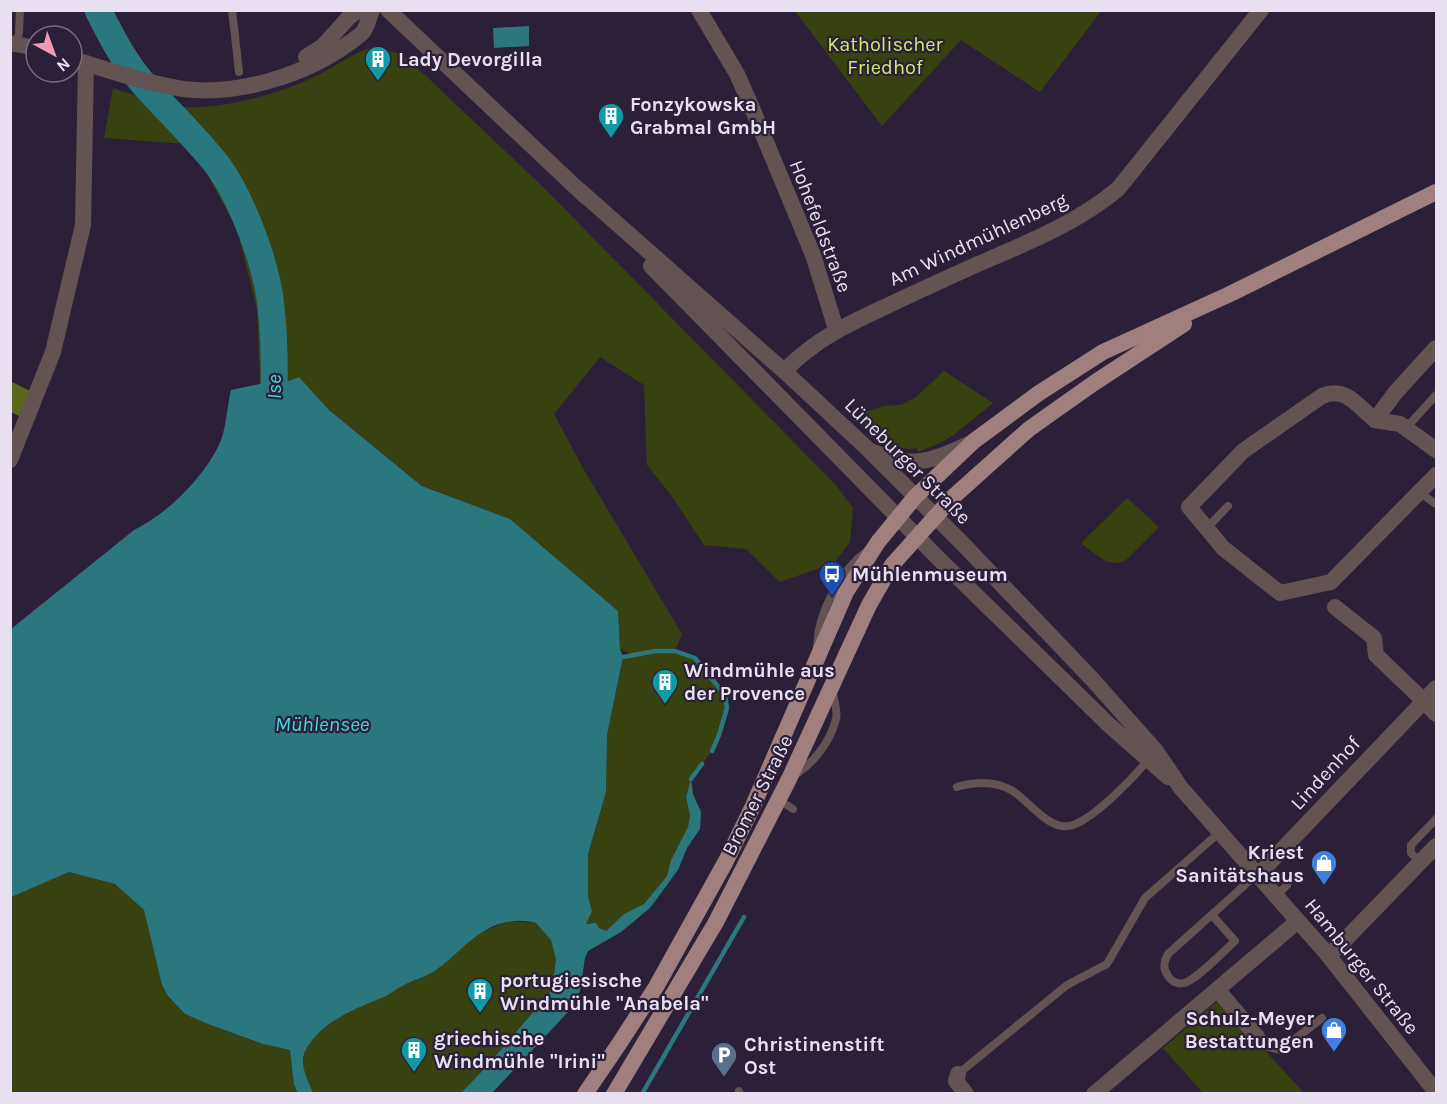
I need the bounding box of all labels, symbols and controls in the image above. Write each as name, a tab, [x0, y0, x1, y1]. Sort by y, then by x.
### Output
north arrow	[24, 24, 84, 84]
park label: Katholischer Friedhof	[827, 33, 944, 79]
building icon: Lady Devorgilla	[363, 44, 393, 82]
place label: Lady Devorgilla	[398, 48, 543, 71]
text: N	[53, 54, 74, 76]
place label: Fonzykowska Grabmal GmbH	[630, 93, 776, 139]
building icon: Fonzykowska Grabmal GmbH	[596, 101, 626, 139]
street label: Hohefeldstraße	[785, 157, 856, 296]
street label: Am Windmühlenberg	[885, 188, 1071, 291]
water label: Ise	[262, 374, 286, 399]
street label: Lüneburger Straße	[840, 394, 975, 529]
bus stop icon: Mühlenmuseum	[817, 559, 847, 597]
place label: Mühlenmuseum	[852, 563, 1008, 586]
place label: Windmühle aus der Provence	[684, 659, 835, 705]
building icon: Windmühle aus der Provence	[650, 667, 680, 705]
water label: Mühlensee	[275, 712, 370, 736]
street label: Bromer Straße	[717, 731, 798, 859]
street label: Lindenhof	[1286, 732, 1365, 815]
place label: Kriest Sanitätshaus	[1175, 841, 1304, 887]
shop icon: Kriest Sanitätshaus	[1309, 848, 1339, 886]
street label: Hamburger Straße	[1300, 894, 1423, 1039]
place label: portugiesische Windmühle "Anabela"	[500, 969, 709, 1015]
building icon: portugiesische Windmühle "Anabela"	[465, 976, 495, 1014]
place label: Schulz-Meyer Bestattungen	[1185, 1007, 1314, 1053]
shop icon: Schulz-Meyer Bestattungen	[1319, 1015, 1349, 1053]
place label: griechische Windmühle "Irini"	[434, 1027, 605, 1073]
place label: Christinenstift Ost	[744, 1033, 884, 1079]
building icon: griechische Windmühle "Irini"	[399, 1035, 429, 1073]
parking icon: Christinenstift Ost	[709, 1040, 739, 1078]

